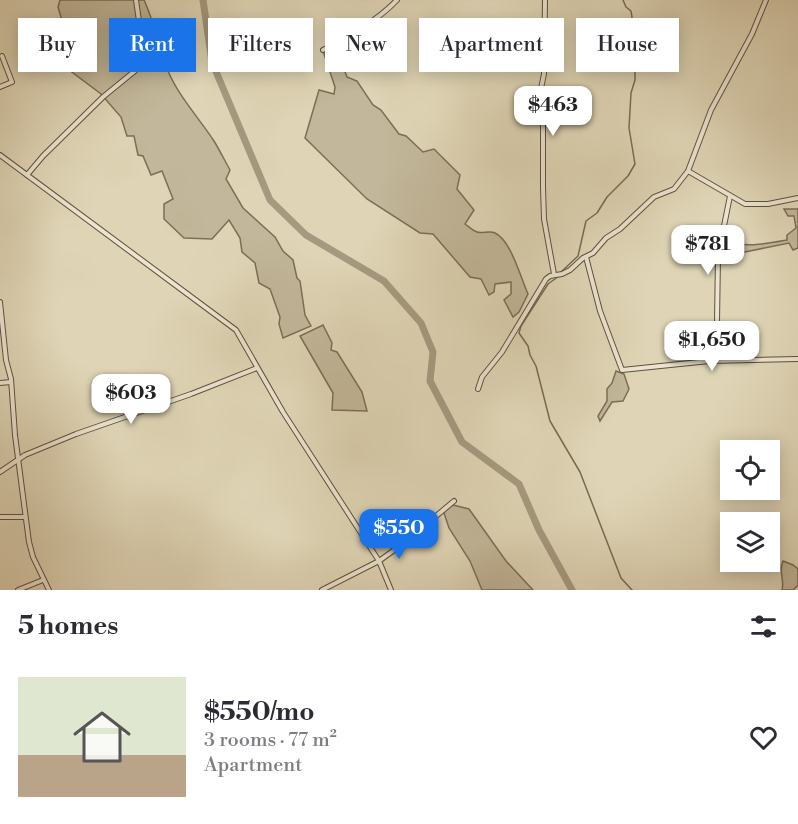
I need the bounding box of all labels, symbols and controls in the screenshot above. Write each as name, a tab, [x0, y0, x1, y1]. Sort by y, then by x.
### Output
chip: Buy	[18, 18, 97, 72]
chip: Rent	[109, 18, 196, 72]
chip: Filters	[208, 18, 313, 72]
chip: New	[325, 18, 407, 72]
chip: Apartment	[419, 18, 564, 72]
chip: House	[576, 18, 679, 72]
pin: $463	[517, 86, 589, 137]
text: $463	[528, 93, 578, 118]
pin: $781	[672, 225, 744, 276]
text: $781	[685, 232, 731, 257]
pin: $1,650	[663, 321, 761, 372]
text: $1,650	[678, 328, 746, 353]
pin: $603	[95, 374, 167, 425]
text: $603	[105, 381, 157, 406]
map controls	[720, 440, 780, 572]
button: locate	[720, 440, 780, 500]
pin: $550	[363, 509, 435, 560]
button: layers	[720, 512, 780, 572]
text: $550	[373, 516, 425, 541]
text: 5 homes	[18, 610, 118, 642]
icon: filters	[747, 610, 780, 643]
text: $550/mo	[204, 696, 315, 728]
icon: home	[66, 701, 138, 773]
icon: heart	[747, 721, 780, 754]
text: 3 rooms · 77 m²	[204, 728, 337, 753]
text: Apartment	[204, 753, 302, 778]

